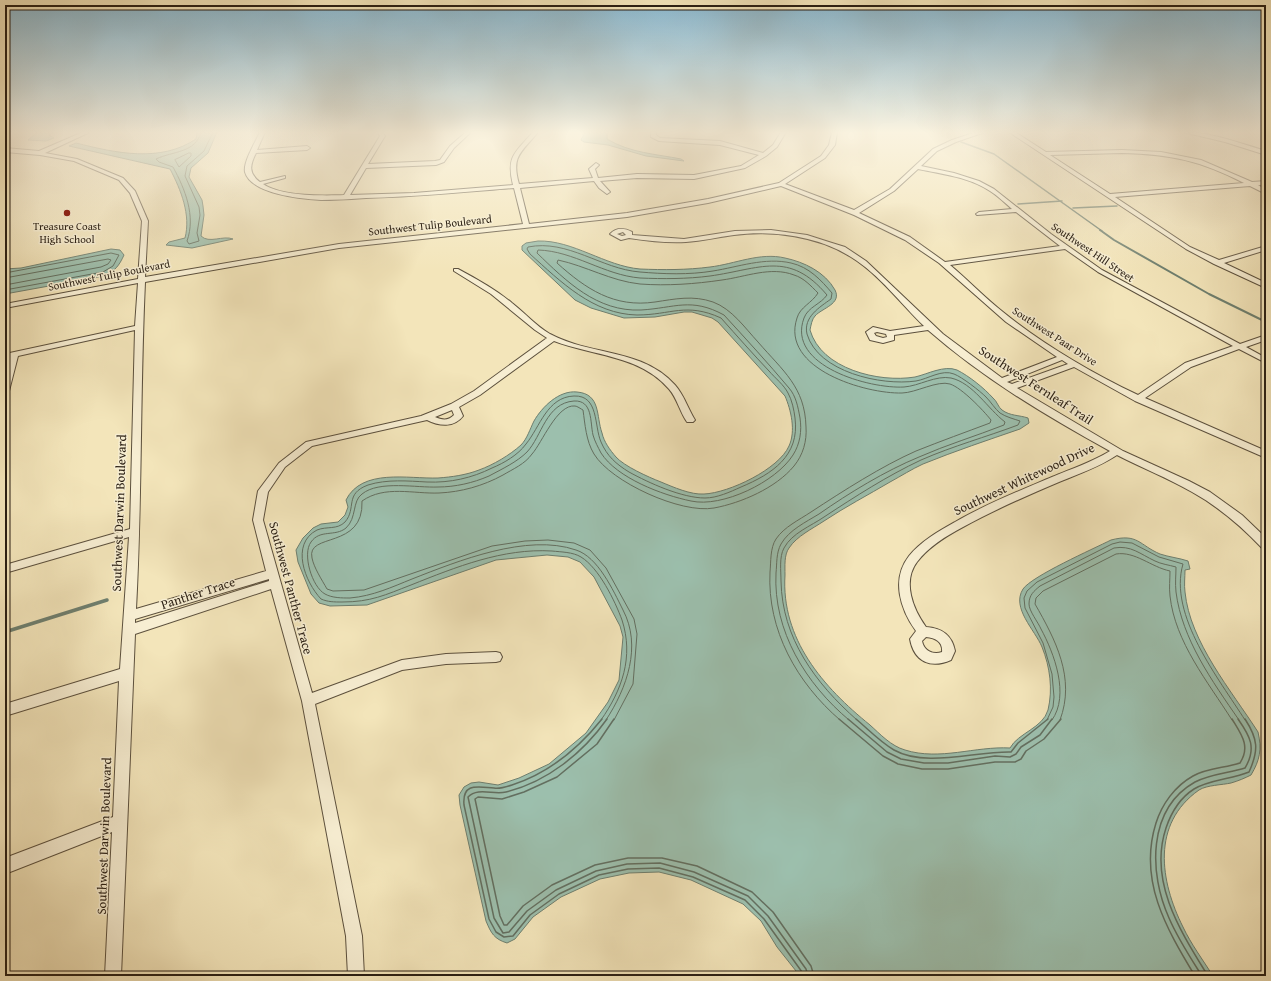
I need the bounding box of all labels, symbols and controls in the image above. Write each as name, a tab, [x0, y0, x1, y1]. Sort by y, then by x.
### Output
marker: Treasure Coast High School	[62, 208, 72, 218]
street label: Southwest Tulip Boulevard	[368, 211, 493, 239]
place label: Treasure Coast High School	[33, 218, 101, 247]
street label: Southwest Hill Street	[1048, 218, 1138, 286]
street label: Southwest Tulip Boulevard	[47, 255, 171, 295]
street label: Southwest Paar Drive	[1009, 303, 1101, 369]
street label: Southwest Fernleaf Trail	[975, 341, 1097, 429]
street label: Southwest Darwin Boulevard	[107, 434, 131, 592]
street label: Southwest Whitewood Drive	[950, 438, 1098, 520]
street label: Southwest Panther Trace	[264, 519, 318, 657]
street label: Panther Trace	[158, 572, 238, 614]
street label: Southwest Darwin Boulevard	[92, 757, 116, 915]

